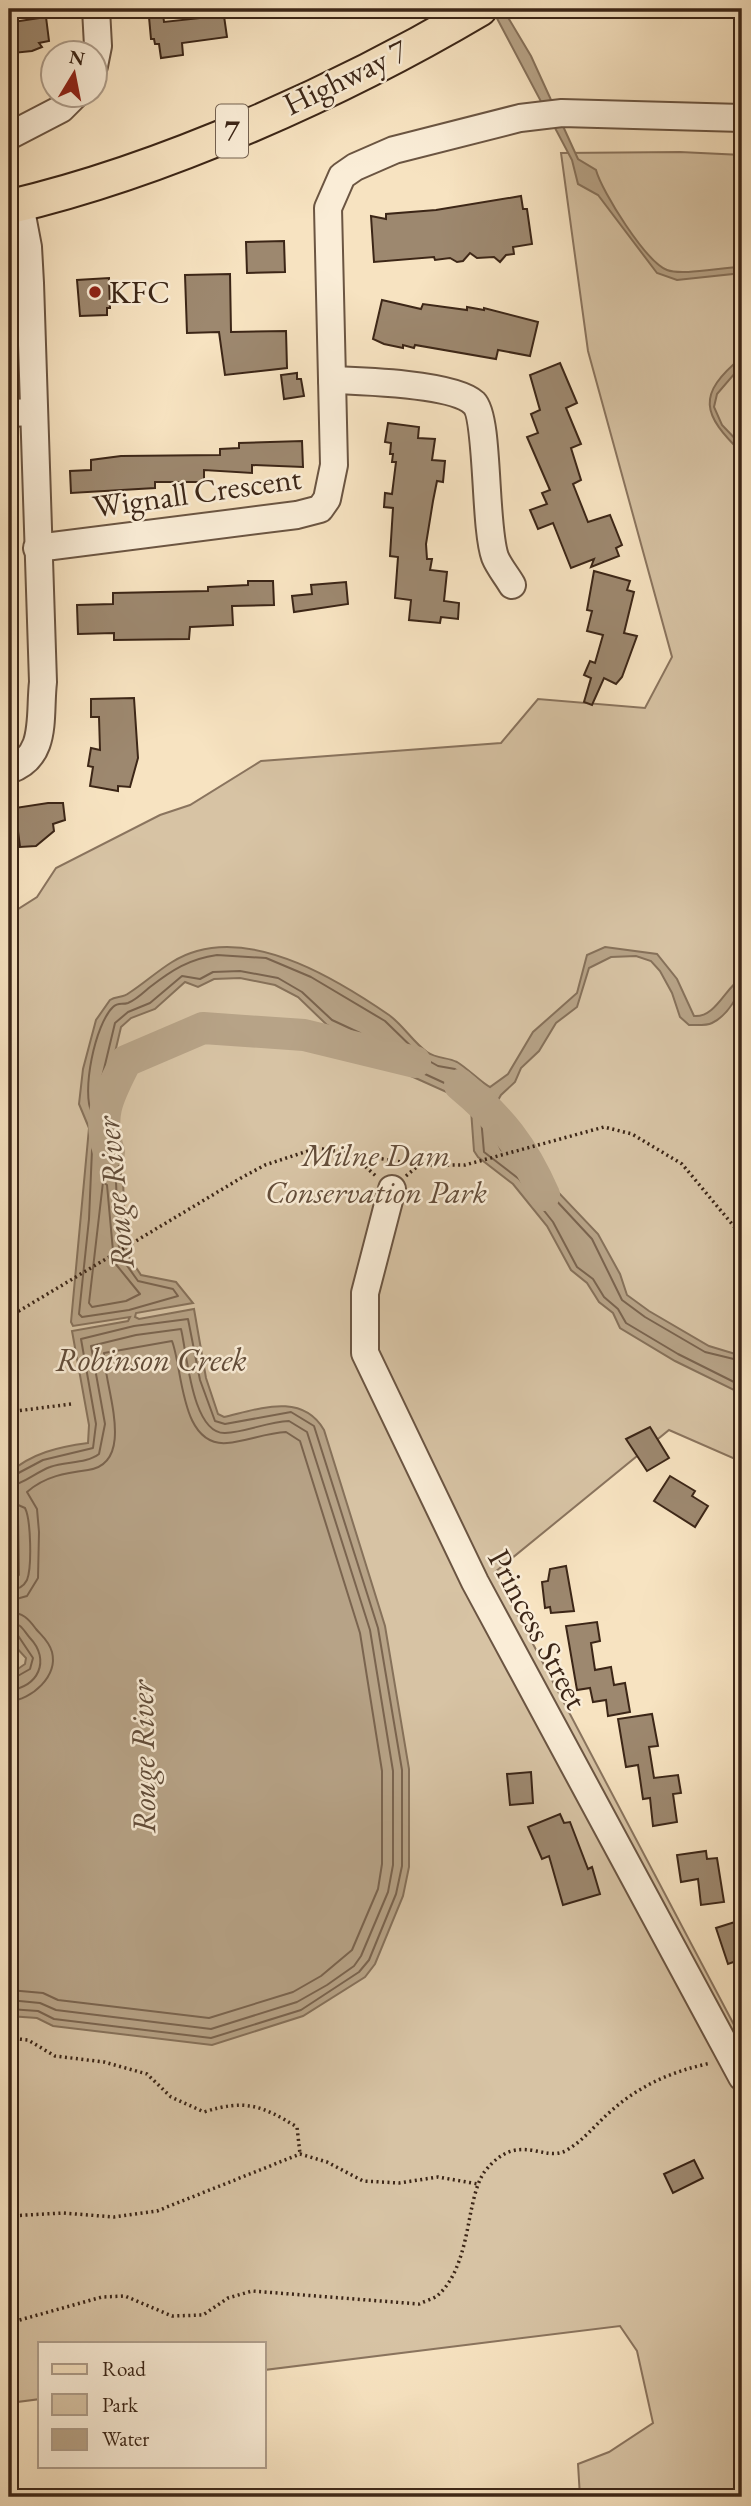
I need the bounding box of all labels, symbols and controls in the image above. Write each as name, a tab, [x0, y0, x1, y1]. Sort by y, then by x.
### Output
street label: Highway 7	[276, 29, 415, 125]
north arrow	[38, 38, 108, 108]
text: N	[67, 44, 87, 72]
road number: 7	[216, 105, 248, 158]
place label: KFC	[109, 271, 170, 313]
marker: KFC	[87, 284, 103, 300]
street label: Wignall Crescent	[90, 457, 304, 527]
water label: Rouge River	[85, 1113, 144, 1271]
park label: Milne Dam Conservation Park	[265, 1134, 487, 1213]
water label: Robinson Creek	[55, 1338, 247, 1381]
street label: Princess Street	[478, 1542, 598, 1716]
water label: Rouge River	[120, 1679, 165, 1834]
legend	[38, 2342, 266, 2468]
text: Road	[102, 2355, 146, 2382]
text: Park	[102, 2391, 139, 2418]
text: Water	[102, 2425, 149, 2452]

